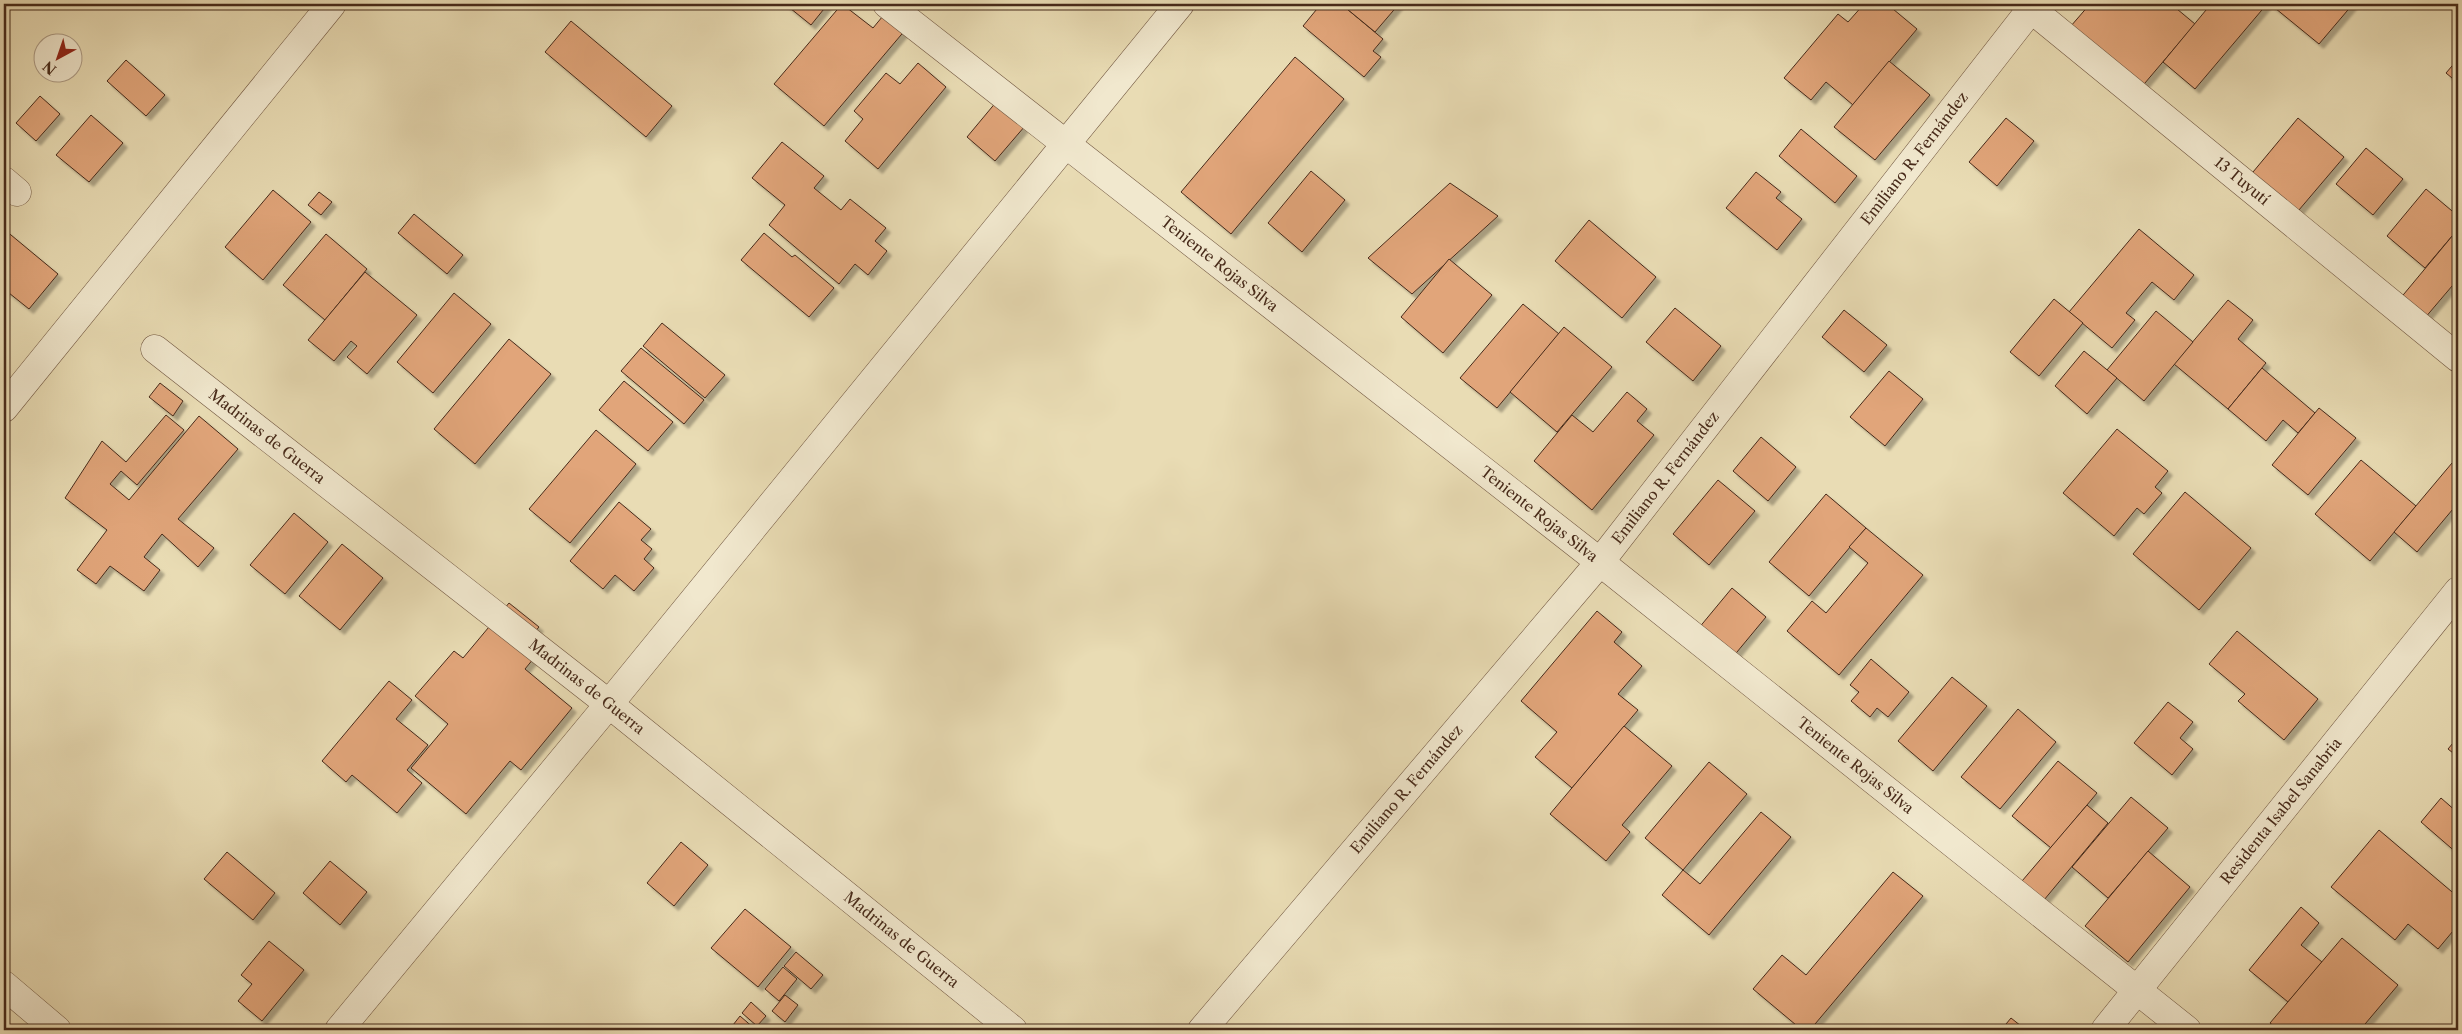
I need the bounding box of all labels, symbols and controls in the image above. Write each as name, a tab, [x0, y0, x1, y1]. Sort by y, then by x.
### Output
north arrow	[32, 32, 82, 82]
text: N	[39, 57, 60, 79]
street label: Emiliano R. Fernández	[1856, 88, 1972, 228]
street label: 13 Tuyutí	[2211, 153, 2274, 209]
street label: Teniente Rojas Silva	[1157, 212, 1282, 316]
street label: Madrinas de Guerra	[205, 385, 329, 488]
street label: Emiliano R. Fernández	[1607, 407, 1723, 548]
street label: Teniente Rojas Silva	[1477, 462, 1602, 566]
street label: Madrinas de Guerra	[525, 635, 649, 738]
street label: Teniente Rojas Silva	[1793, 713, 1918, 818]
street label: Emiliano R. Fernández	[1346, 720, 1467, 857]
street label: Residenta Isabel Sanabria	[2216, 734, 2345, 888]
street label: Madrinas de Guerra	[840, 887, 963, 992]

